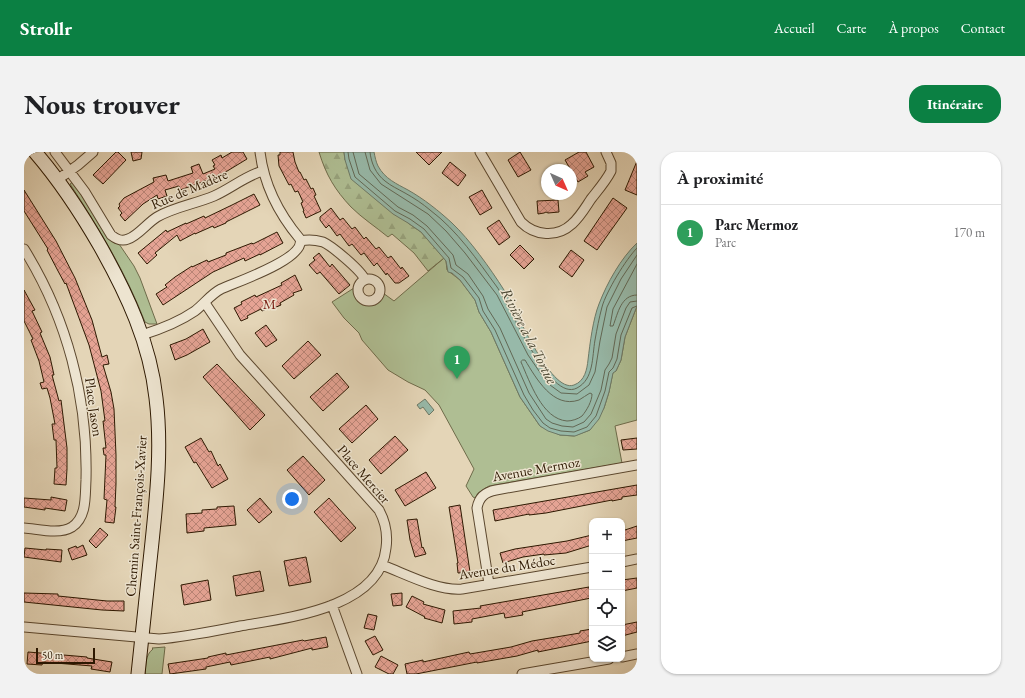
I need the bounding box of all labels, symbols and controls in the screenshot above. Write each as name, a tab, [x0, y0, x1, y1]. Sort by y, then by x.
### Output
text: Strollr	[20, 16, 72, 41]
text: Accueil	[774, 19, 815, 37]
text: Carte	[837, 19, 867, 37]
text: À propos	[889, 19, 939, 37]
text: Contact	[961, 19, 1005, 37]
button: Itinéraire	[909, 85, 1001, 123]
text: Nous trouver	[24, 86, 180, 122]
north arrow	[541, 164, 577, 200]
street label: Rue de Madère	[148, 165, 231, 213]
text: À proximité	[677, 167, 763, 189]
text: Parc Mermoz	[715, 215, 798, 234]
text: 1	[687, 224, 693, 241]
text: 170 m	[954, 224, 985, 241]
text: Parc	[715, 234, 736, 251]
water label: Rivière à la Tortue	[497, 285, 562, 388]
district label: M	[263, 294, 277, 313]
pin: 1	[444, 346, 470, 379]
street label: Place Jason	[81, 376, 107, 438]
street label: Chemin Saint-François-Xavier	[121, 435, 151, 597]
street label: Place Mercier	[334, 441, 395, 507]
street label: Avenue Mermoz	[490, 452, 582, 486]
your location	[282, 489, 302, 509]
map controls	[589, 518, 625, 662]
button: +	[589, 518, 625, 554]
street label: Avenue du Médoc	[456, 550, 557, 584]
button: −	[589, 554, 625, 590]
button: locate	[589, 590, 625, 626]
button: layers	[589, 626, 625, 662]
scale bar	[36, 646, 95, 665]
text: 50 m	[42, 648, 63, 662]

